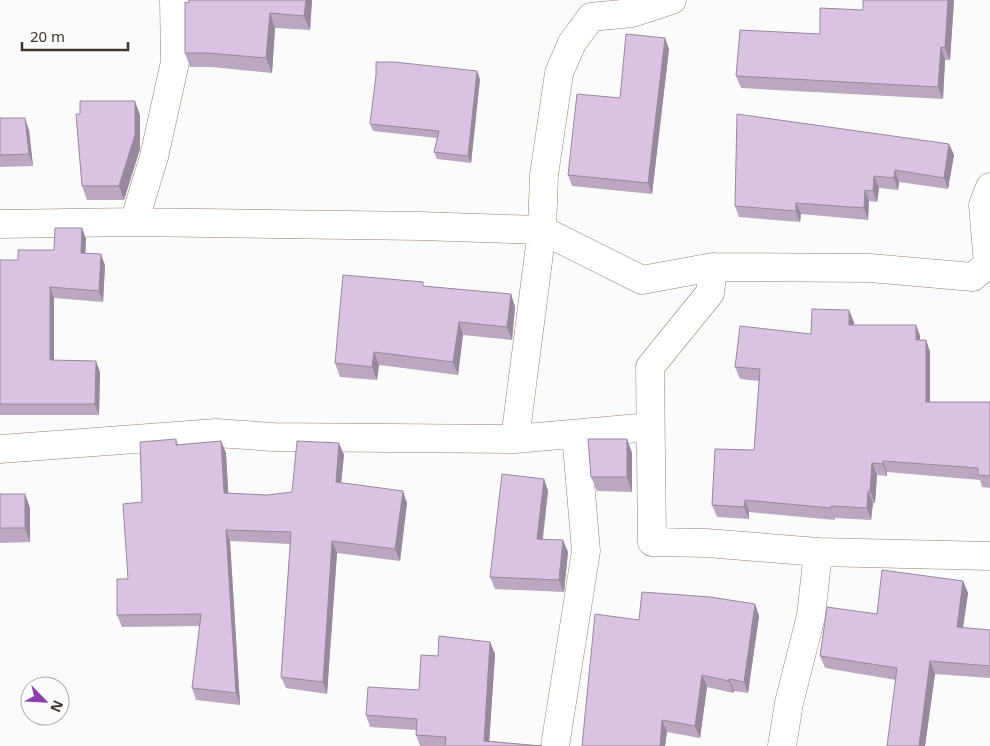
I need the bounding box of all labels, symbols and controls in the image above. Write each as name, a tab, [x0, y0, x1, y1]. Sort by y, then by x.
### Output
scale bar	[22, 20, 129, 52]
text: 20 m	[30, 26, 65, 46]
north arrow	[20, 676, 70, 726]
text: N	[46, 697, 68, 716]

